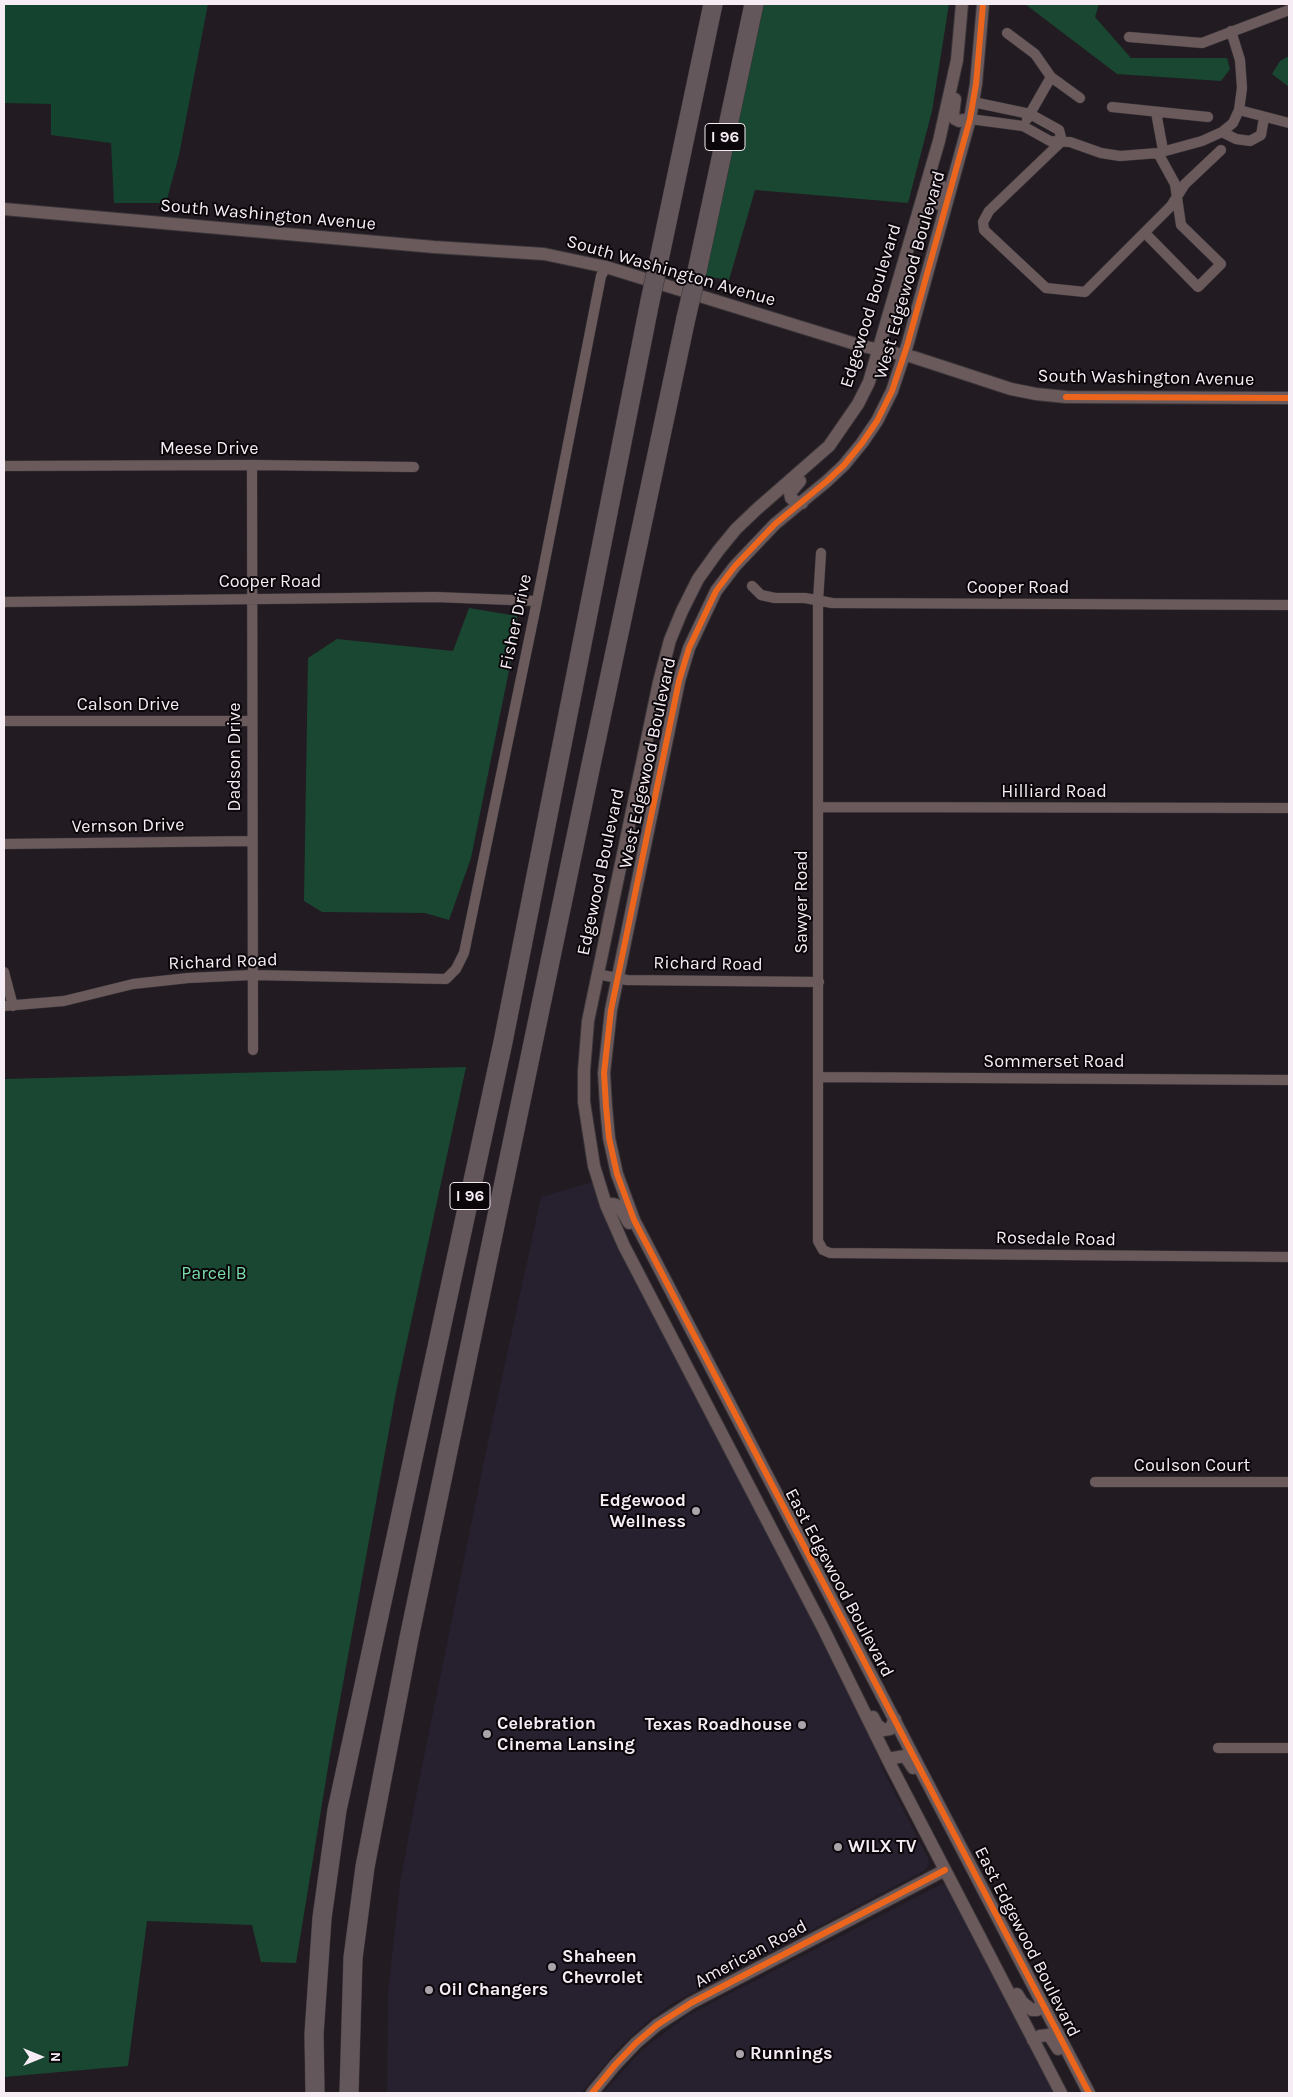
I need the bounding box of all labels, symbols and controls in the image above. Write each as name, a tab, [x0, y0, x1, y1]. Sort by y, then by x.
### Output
road number: I 96	[705, 124, 745, 150]
street label: West Edgewood Boulevard	[870, 168, 950, 382]
street label: South Washington Avenue	[159, 195, 377, 235]
street label: Edgewood Boulevard	[836, 221, 906, 391]
street label: South Washington Avenue	[564, 231, 778, 311]
street label: South Washington Avenue	[1038, 365, 1254, 391]
street label: Meese Drive	[160, 438, 258, 460]
street label: Cooper Road	[219, 571, 321, 593]
street label: Fisher Drive	[495, 572, 537, 672]
street label: Cooper Road	[967, 577, 1069, 599]
street label: West Edgewood Boulevard	[615, 655, 681, 871]
street label: Calson Drive	[77, 694, 179, 716]
street label: Dadson Drive	[224, 703, 246, 811]
street label: Hilliard Road	[1001, 781, 1107, 803]
street label: Edgewood Boulevard	[573, 787, 629, 957]
street label: Vernson Drive	[72, 814, 184, 838]
street label: Sawyer Road	[791, 850, 813, 954]
street label: Richard Road	[168, 949, 278, 975]
street label: Richard Road	[653, 952, 763, 976]
street label: Sommerset Road	[983, 1051, 1125, 1073]
road number: I 96	[450, 1182, 490, 1210]
street label: Rosedale Road	[996, 1227, 1116, 1251]
park label: Parcel B	[181, 1263, 247, 1285]
street label: Coulson Court	[1134, 1455, 1250, 1477]
street label: East Edgewood Boulevard	[780, 1485, 898, 1681]
place label: Edgewood Wellness	[599, 1490, 686, 1532]
marker: Edgewood Wellness	[690, 1505, 702, 1517]
place label: Celebration Cinema Lansing	[497, 1713, 635, 1756]
place label: Texas Roadhouse	[645, 1714, 792, 1736]
marker: Texas Roadhouse	[796, 1719, 808, 1731]
marker: Celebration Cinema Lansing	[481, 1728, 493, 1740]
place label: WILX TV	[848, 1836, 917, 1858]
marker: WILX TV	[832, 1841, 844, 1853]
street label: East Edgewood Boulevard	[970, 1843, 1084, 2041]
street label: American Road	[691, 1915, 811, 1993]
place label: Shaheen Chevrolet	[562, 1946, 643, 1988]
marker: Shaheen Chevrolet	[546, 1961, 558, 1973]
place label: Oil Changers	[439, 1979, 548, 2001]
marker: Oil Changers	[423, 1984, 435, 1996]
north arrow	[15, 2032, 65, 2082]
place label: Runnings	[750, 2043, 832, 2065]
marker: Runnings	[734, 2048, 746, 2060]
text: N	[47, 2052, 64, 2062]

